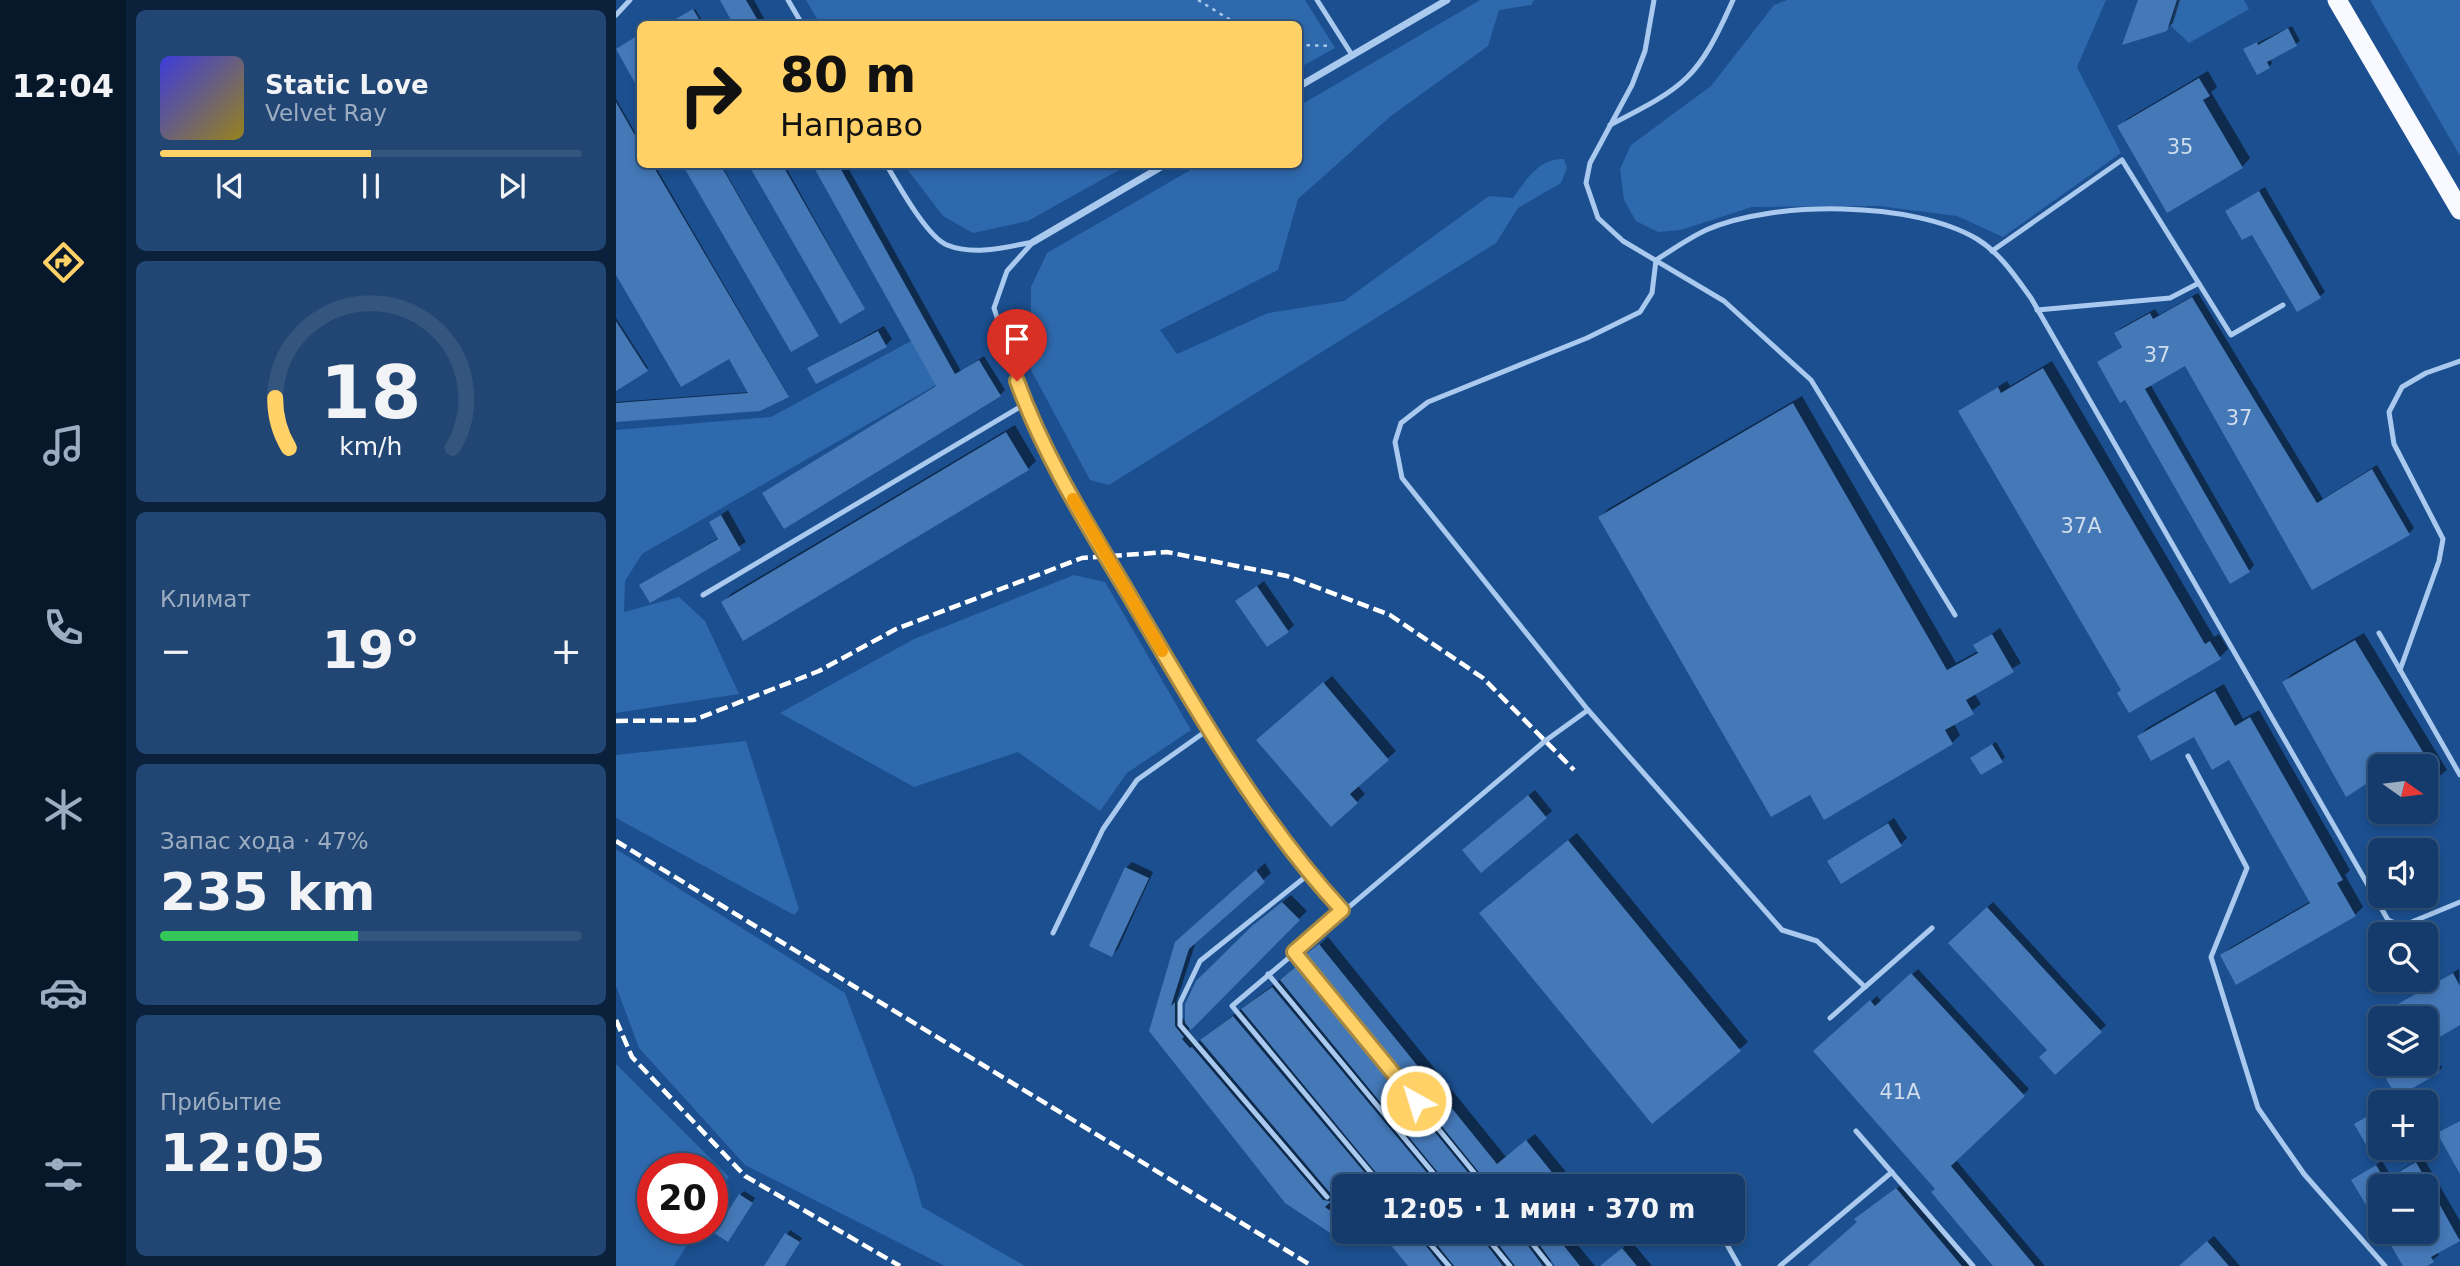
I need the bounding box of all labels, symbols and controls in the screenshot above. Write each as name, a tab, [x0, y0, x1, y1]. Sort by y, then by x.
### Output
text: 80 m	[780, 47, 916, 104]
icon: right	[665, 49, 756, 140]
text: 12:04	[12, 67, 114, 105]
text: Static Love	[265, 70, 429, 100]
text: Velvet Ray	[265, 100, 387, 126]
text: Направо	[780, 106, 923, 144]
house number: 35	[2167, 135, 2193, 159]
icon: previous	[211, 167, 249, 205]
icon: pause	[352, 167, 390, 205]
icon: next	[493, 167, 531, 205]
icon: directions	[39, 238, 88, 287]
pin	[987, 309, 1047, 381]
icon: arrive	[998, 320, 1036, 358]
house number: 37	[2144, 343, 2170, 367]
text: 18	[320, 350, 422, 435]
house number: 37	[2226, 406, 2252, 430]
icon: music	[39, 421, 88, 470]
text: km/h	[339, 432, 403, 461]
house number: 37А	[2060, 514, 2102, 538]
text: Климат	[160, 586, 251, 612]
icon: phone	[39, 603, 88, 652]
text: 19°	[322, 620, 420, 680]
text: −	[160, 629, 192, 673]
text: +	[550, 629, 582, 673]
north arrow	[2368, 754, 2438, 824]
map controls	[2368, 754, 2438, 1244]
icon: climate	[39, 785, 88, 834]
text: Запас хода · 47%	[160, 828, 369, 854]
button: sound	[2368, 838, 2438, 908]
text: 235 km	[160, 862, 375, 922]
button: search	[2368, 922, 2438, 992]
icon: car	[39, 968, 88, 1017]
button: layers	[2368, 1006, 2438, 1076]
position arrow	[1379, 1064, 1453, 1138]
house number: 41А	[1879, 1080, 1921, 1104]
text: Прибытие	[160, 1089, 282, 1115]
button: +	[2368, 1090, 2438, 1160]
text: 12:05	[160, 1123, 326, 1183]
icon: filters	[39, 1150, 88, 1199]
speed limit sign: 20	[637, 1153, 728, 1244]
button: −	[2368, 1174, 2438, 1244]
text: 12:05 · 1 мин · 370 m	[1382, 1194, 1695, 1224]

